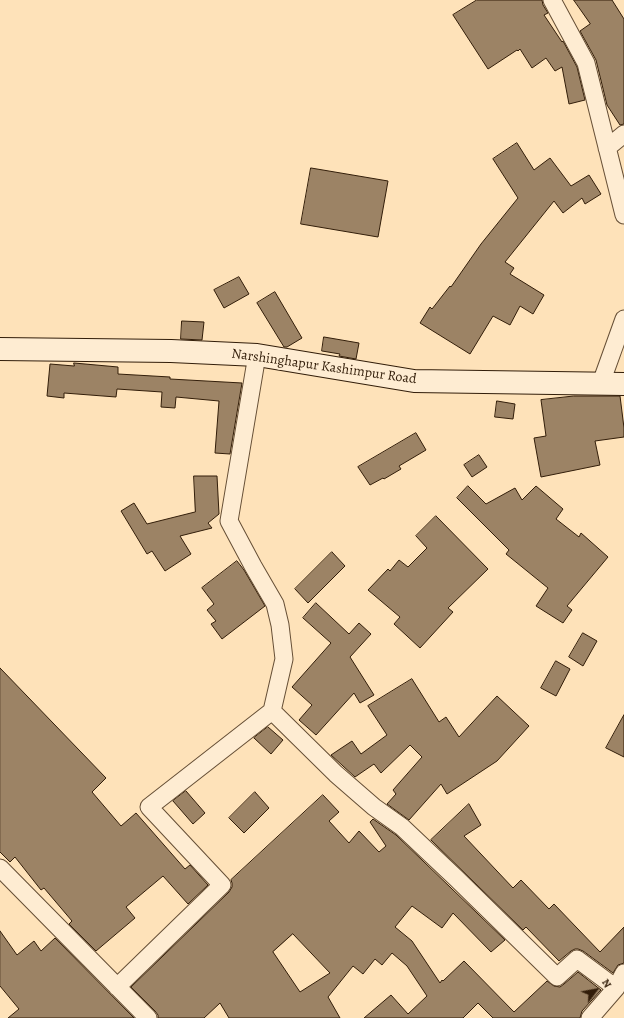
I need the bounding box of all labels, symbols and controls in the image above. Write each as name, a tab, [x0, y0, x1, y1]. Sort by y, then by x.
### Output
street label: Narshinghapur Kashimpur Road	[230, 346, 418, 388]
north arrow	[576, 970, 616, 1010]
text: N	[598, 976, 615, 991]

